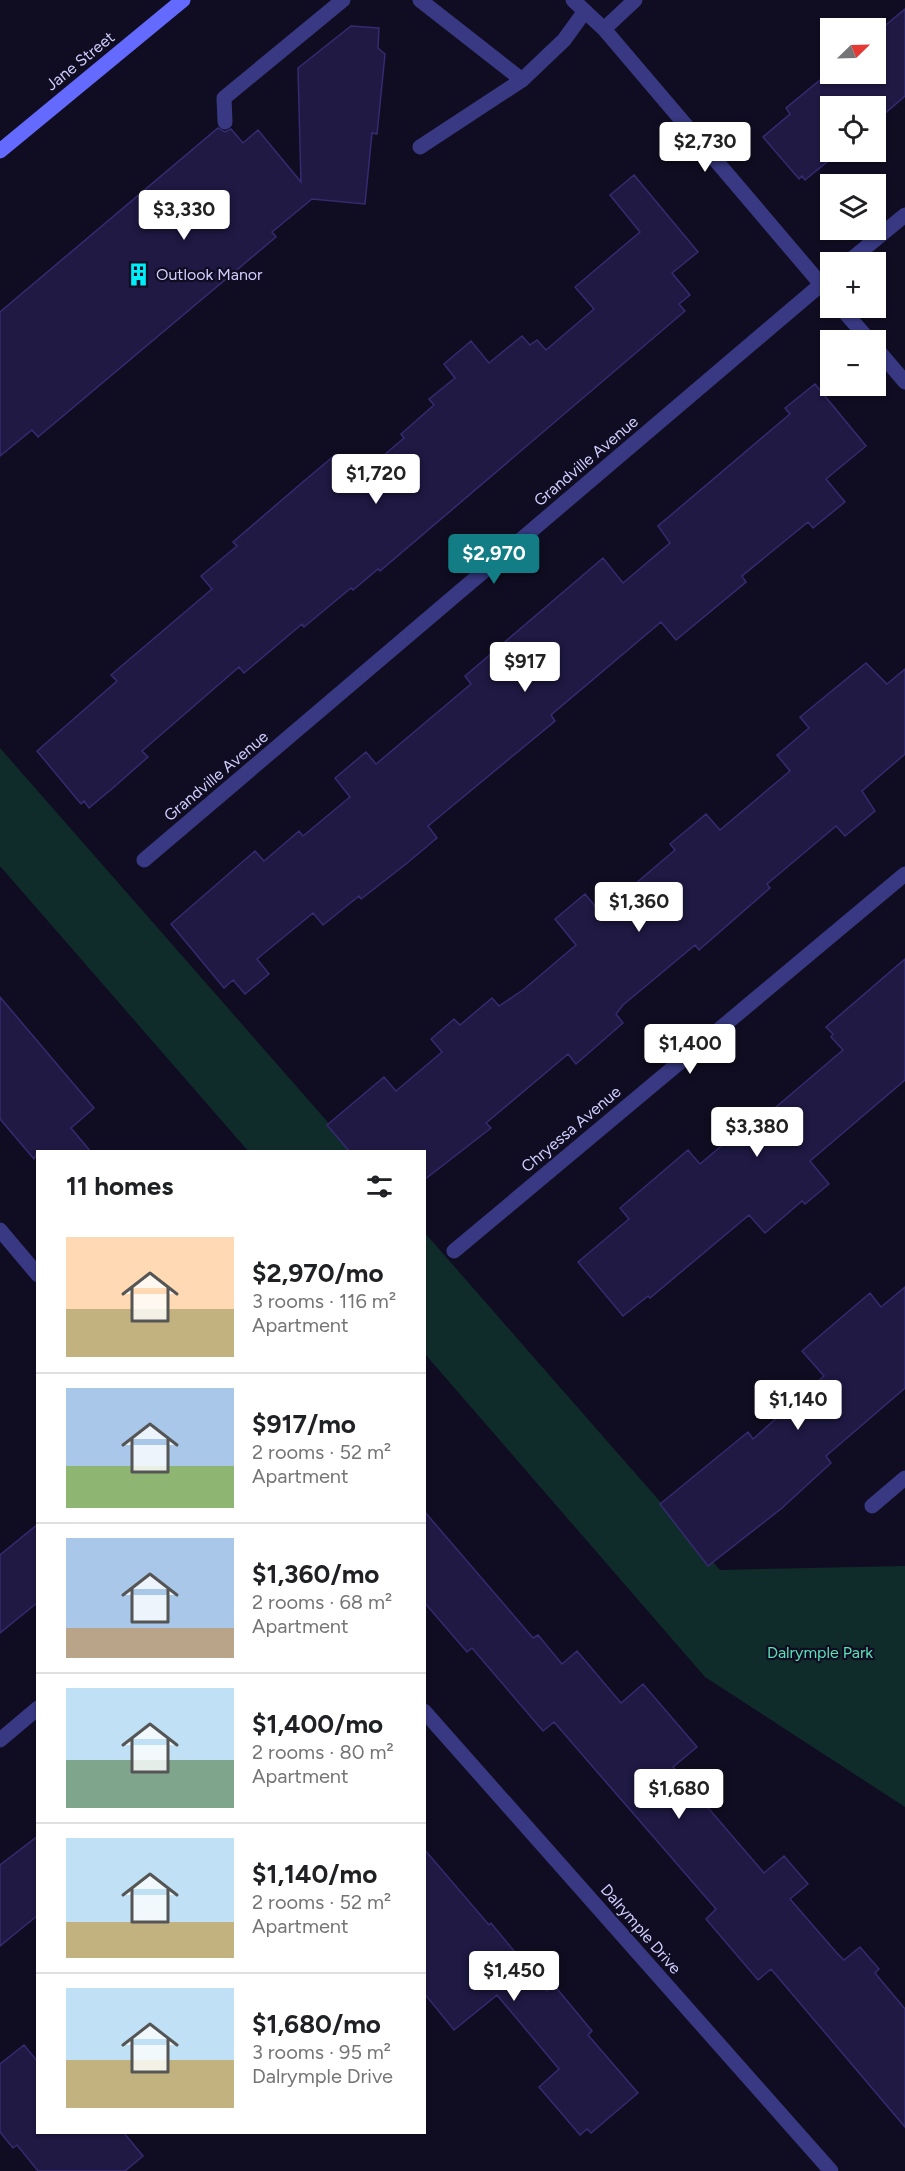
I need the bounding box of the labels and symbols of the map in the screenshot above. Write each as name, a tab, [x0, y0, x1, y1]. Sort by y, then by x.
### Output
north arrow	[820, 18, 886, 84]
street label: Jane Street	[42, 28, 118, 94]
pin: $2,730	[656, 122, 754, 173]
pin: $3,330	[135, 190, 233, 241]
building icon: Outlook Manor	[125, 261, 151, 287]
place label: Outlook Manor	[156, 265, 263, 284]
street label: Grandville Avenue	[530, 412, 642, 510]
pin: $1,720	[327, 454, 425, 505]
pin: $2,970	[445, 534, 543, 585]
pin: $917	[489, 642, 561, 693]
street label: Grandville Avenue	[160, 727, 272, 825]
pin: $1,360	[590, 882, 688, 933]
pin: $1,400	[641, 1024, 739, 1075]
street label: Chryessa Avenue	[517, 1082, 625, 1176]
pin: $3,380	[708, 1107, 806, 1158]
pin: $1,140	[749, 1380, 847, 1431]
park label: Dalrymple Park	[767, 1643, 873, 1662]
pin: $1,680	[630, 1769, 728, 1820]
street label: Dalrymple Drive	[597, 1880, 685, 1978]
pin: $1,450	[465, 1951, 563, 2002]

